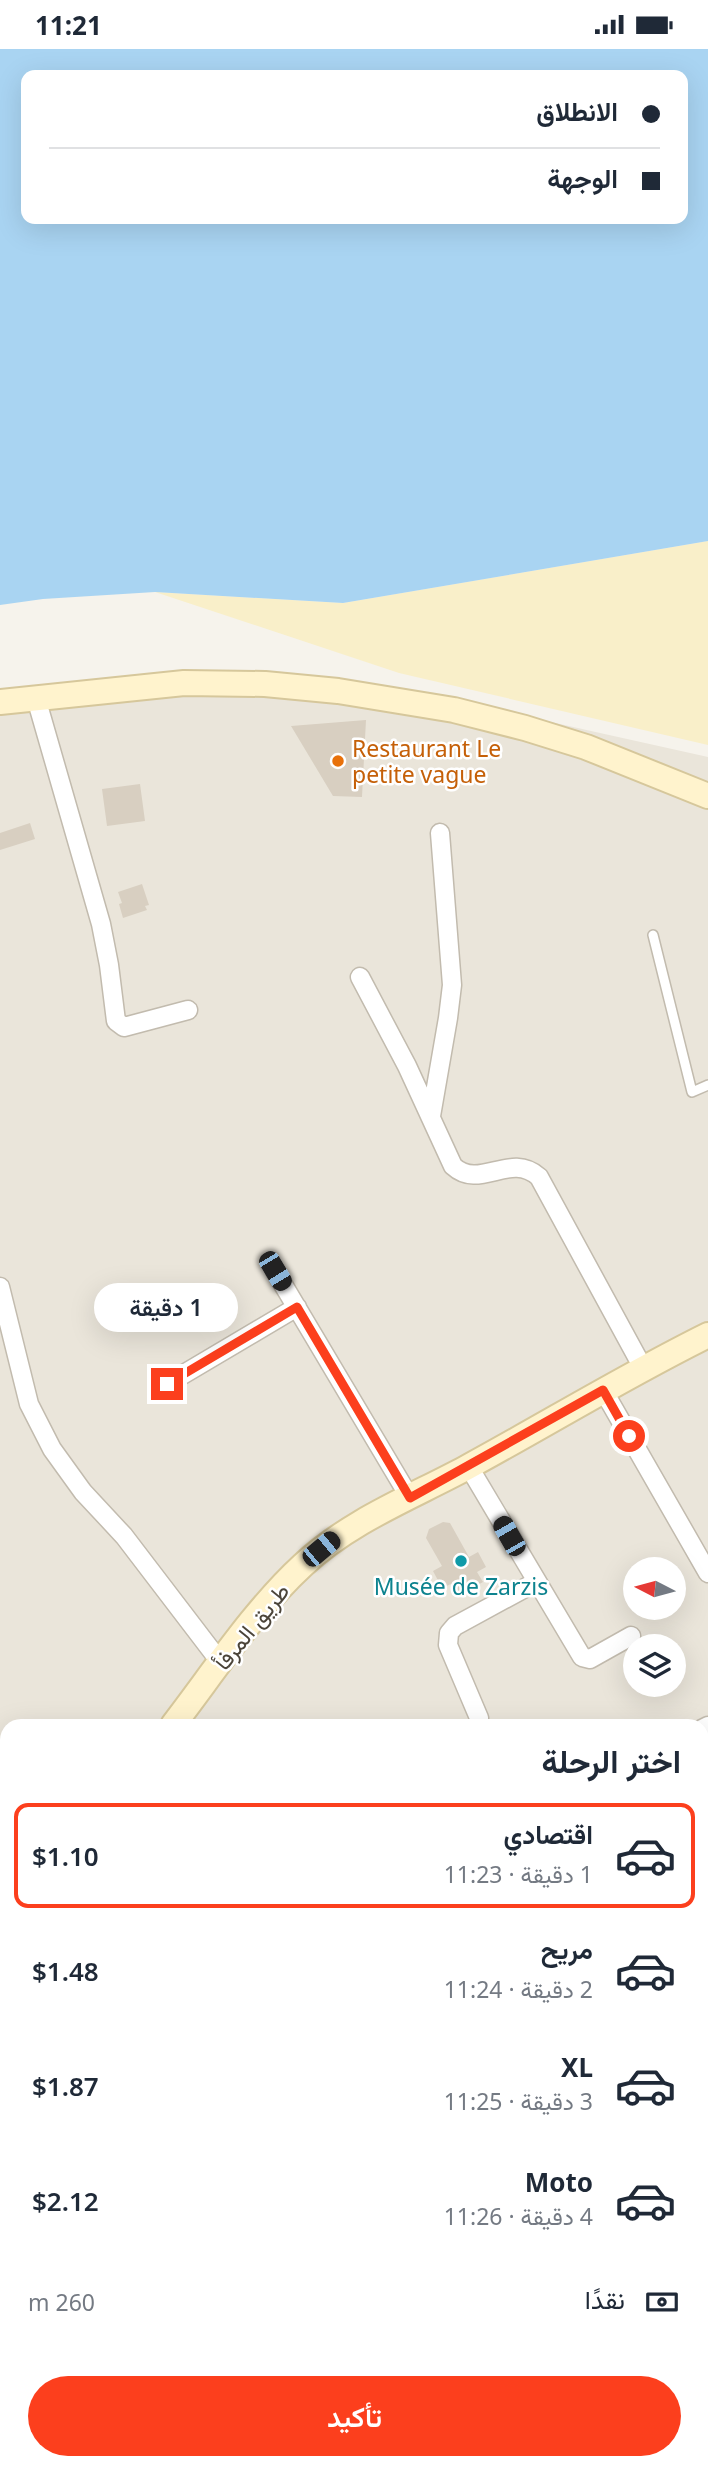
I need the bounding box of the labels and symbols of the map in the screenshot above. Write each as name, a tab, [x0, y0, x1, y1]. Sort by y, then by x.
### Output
place label: Restaurant Le petite vague	[352, 732, 501, 790]
marker: Restaurant Le petite vague	[330, 753, 346, 769]
car	[256, 1248, 295, 1294]
callout: 1 دقيقة	[95, 1283, 239, 1331]
route end	[151, 1368, 183, 1400]
route start	[613, 1420, 645, 1452]
car	[490, 1513, 529, 1559]
car	[299, 1527, 344, 1571]
marker: Musée de Zarzis	[453, 1553, 469, 1569]
north arrow	[623, 1557, 686, 1621]
place label: Musée de Zarzis	[374, 1570, 548, 1602]
street label: طريق المرفأ	[206, 1576, 296, 1676]

